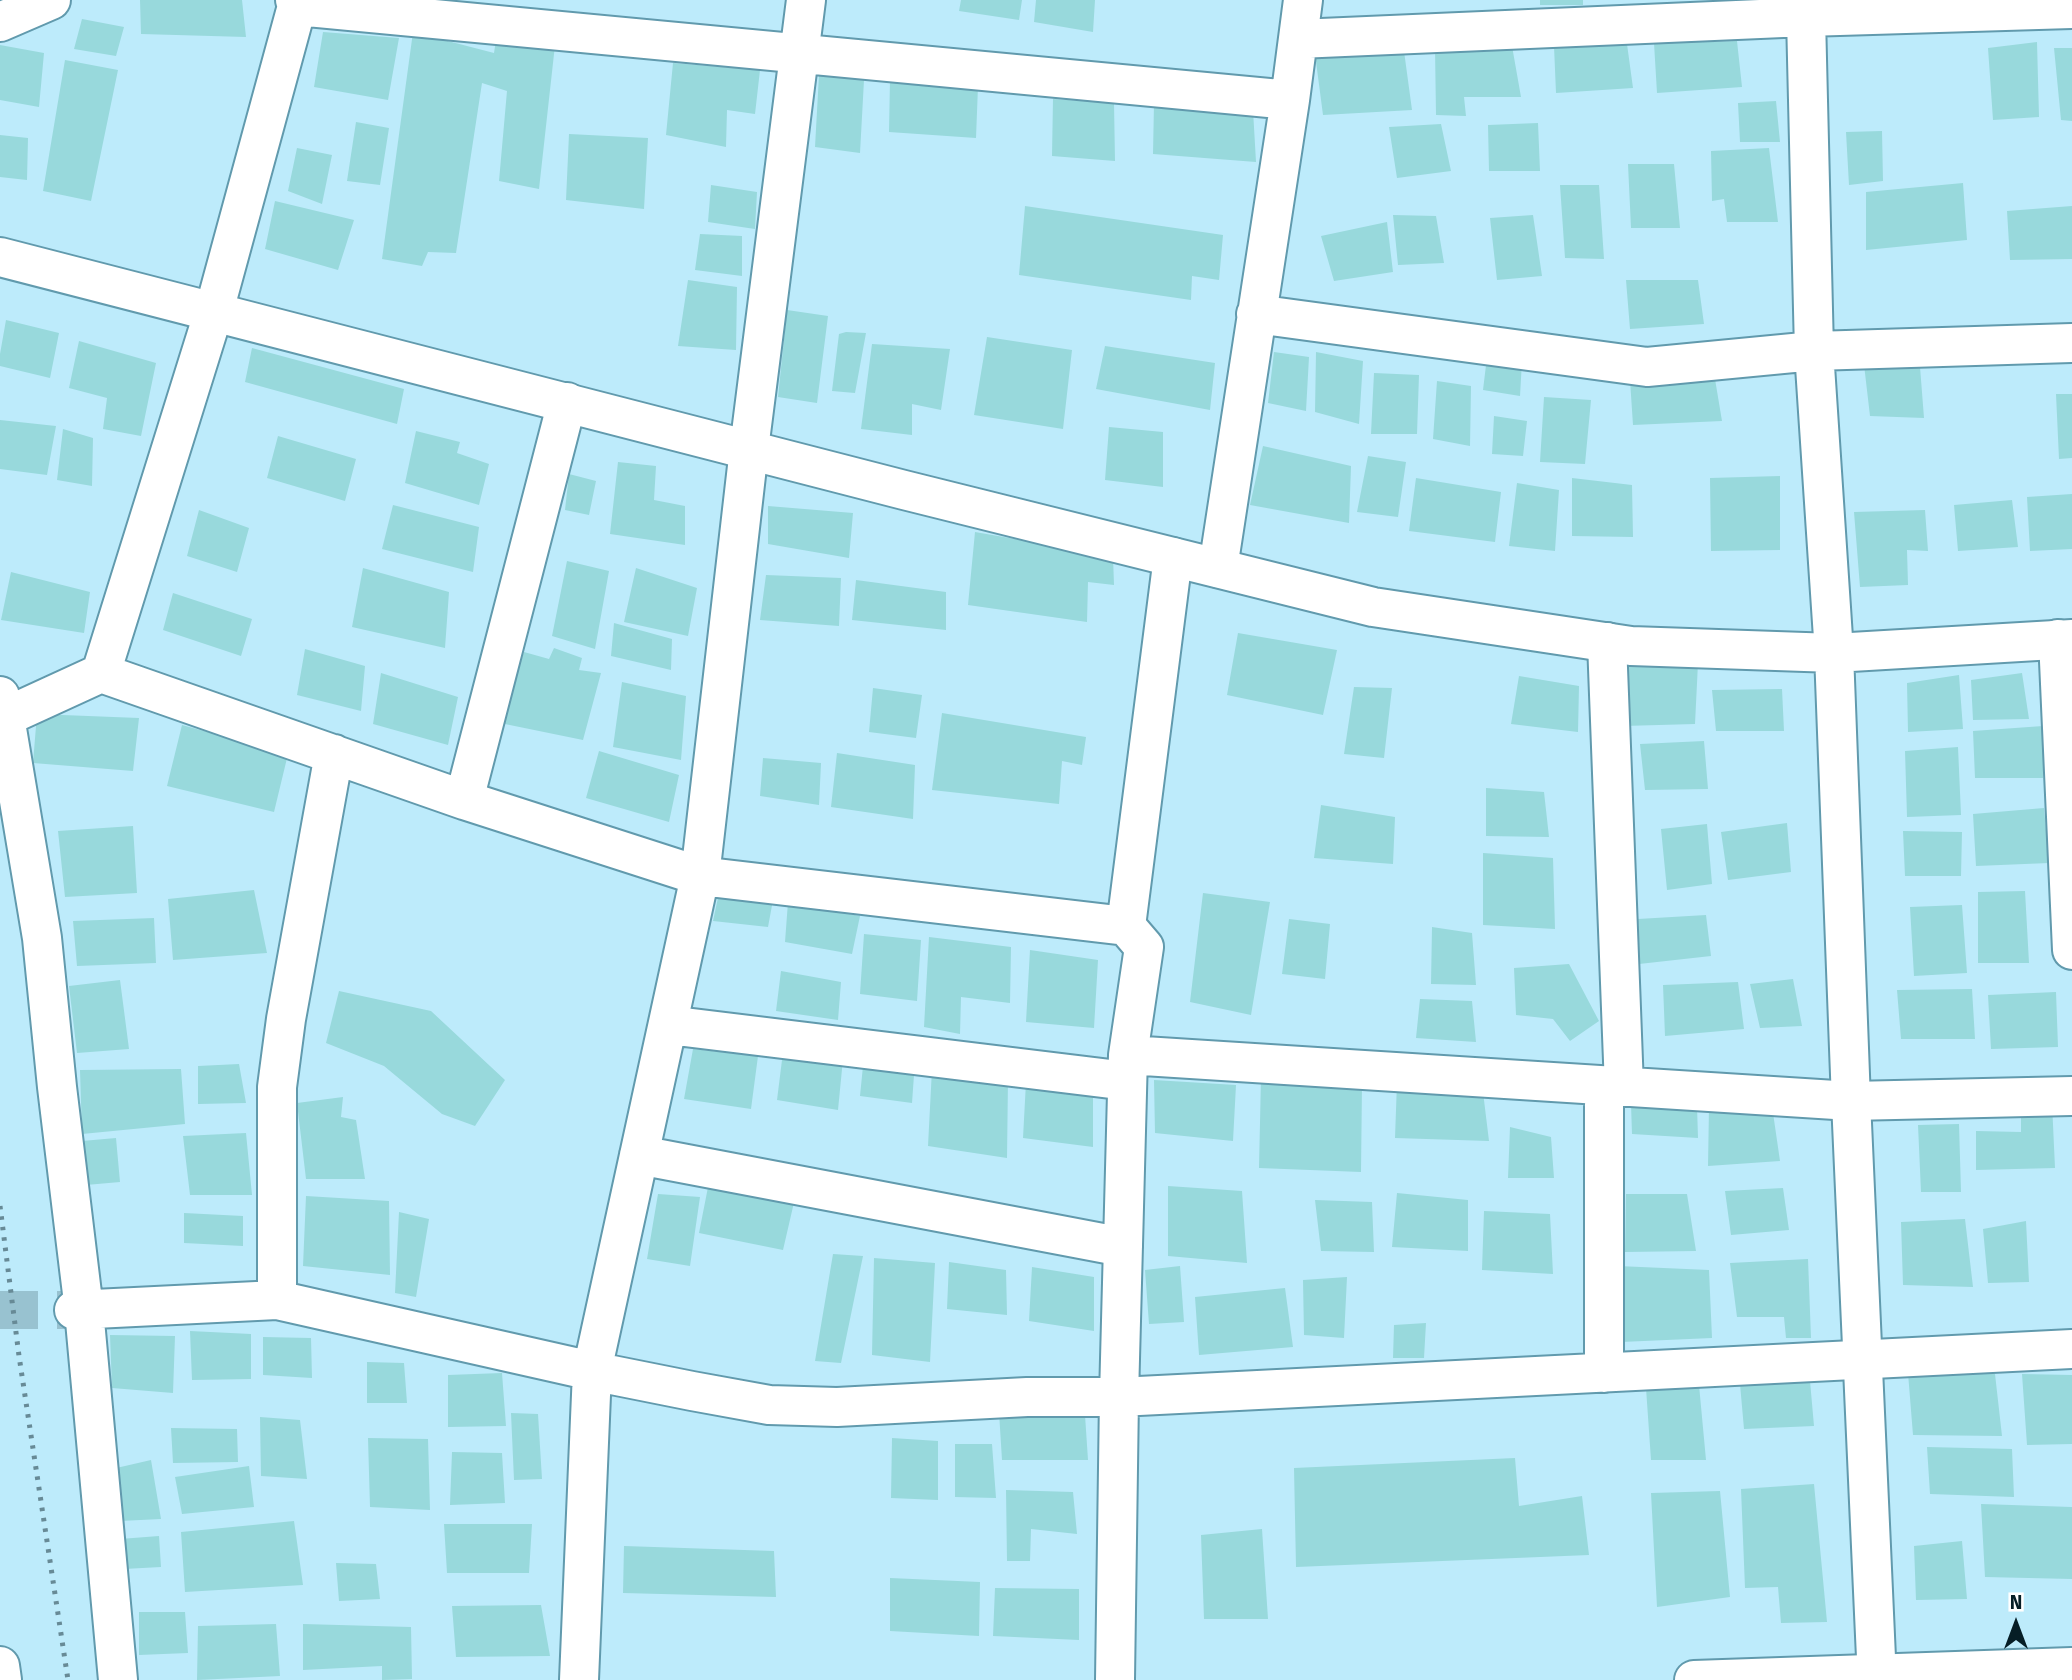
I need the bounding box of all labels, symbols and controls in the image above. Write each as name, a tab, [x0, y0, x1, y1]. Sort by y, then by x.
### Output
north arrow	[1981, 1589, 2051, 1659]
text: N	[2010, 1591, 2022, 1614]

